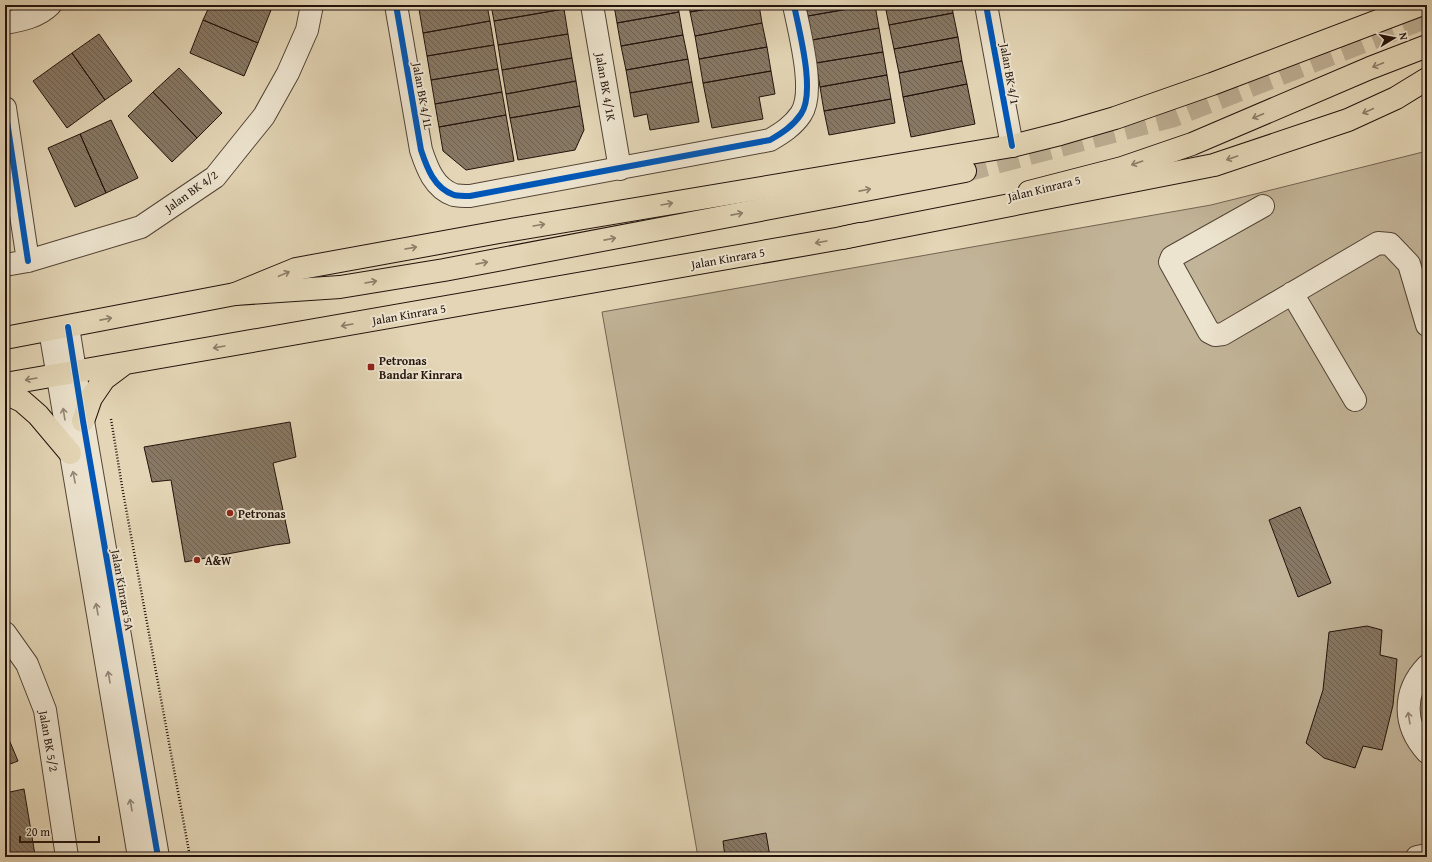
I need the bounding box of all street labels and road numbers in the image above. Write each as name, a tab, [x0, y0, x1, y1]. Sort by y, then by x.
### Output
street label: Jalan BK 4/1	[996, 40, 1024, 106]
street label: Jalan BK 4/1K	[591, 50, 620, 123]
street label: Jalan BK 4/1L	[408, 59, 437, 131]
street label: Jalan BK 4/2	[159, 166, 221, 217]
street label: Jalan Kinrara 5	[1004, 171, 1082, 206]
street label: Jalan Kinrara 5	[688, 243, 766, 273]
street label: Jalan Kinrara 5	[369, 299, 447, 329]
street label: Jalan Kinrara 5A	[107, 546, 139, 632]
street label: Jalan BK 5/2	[35, 707, 63, 773]

